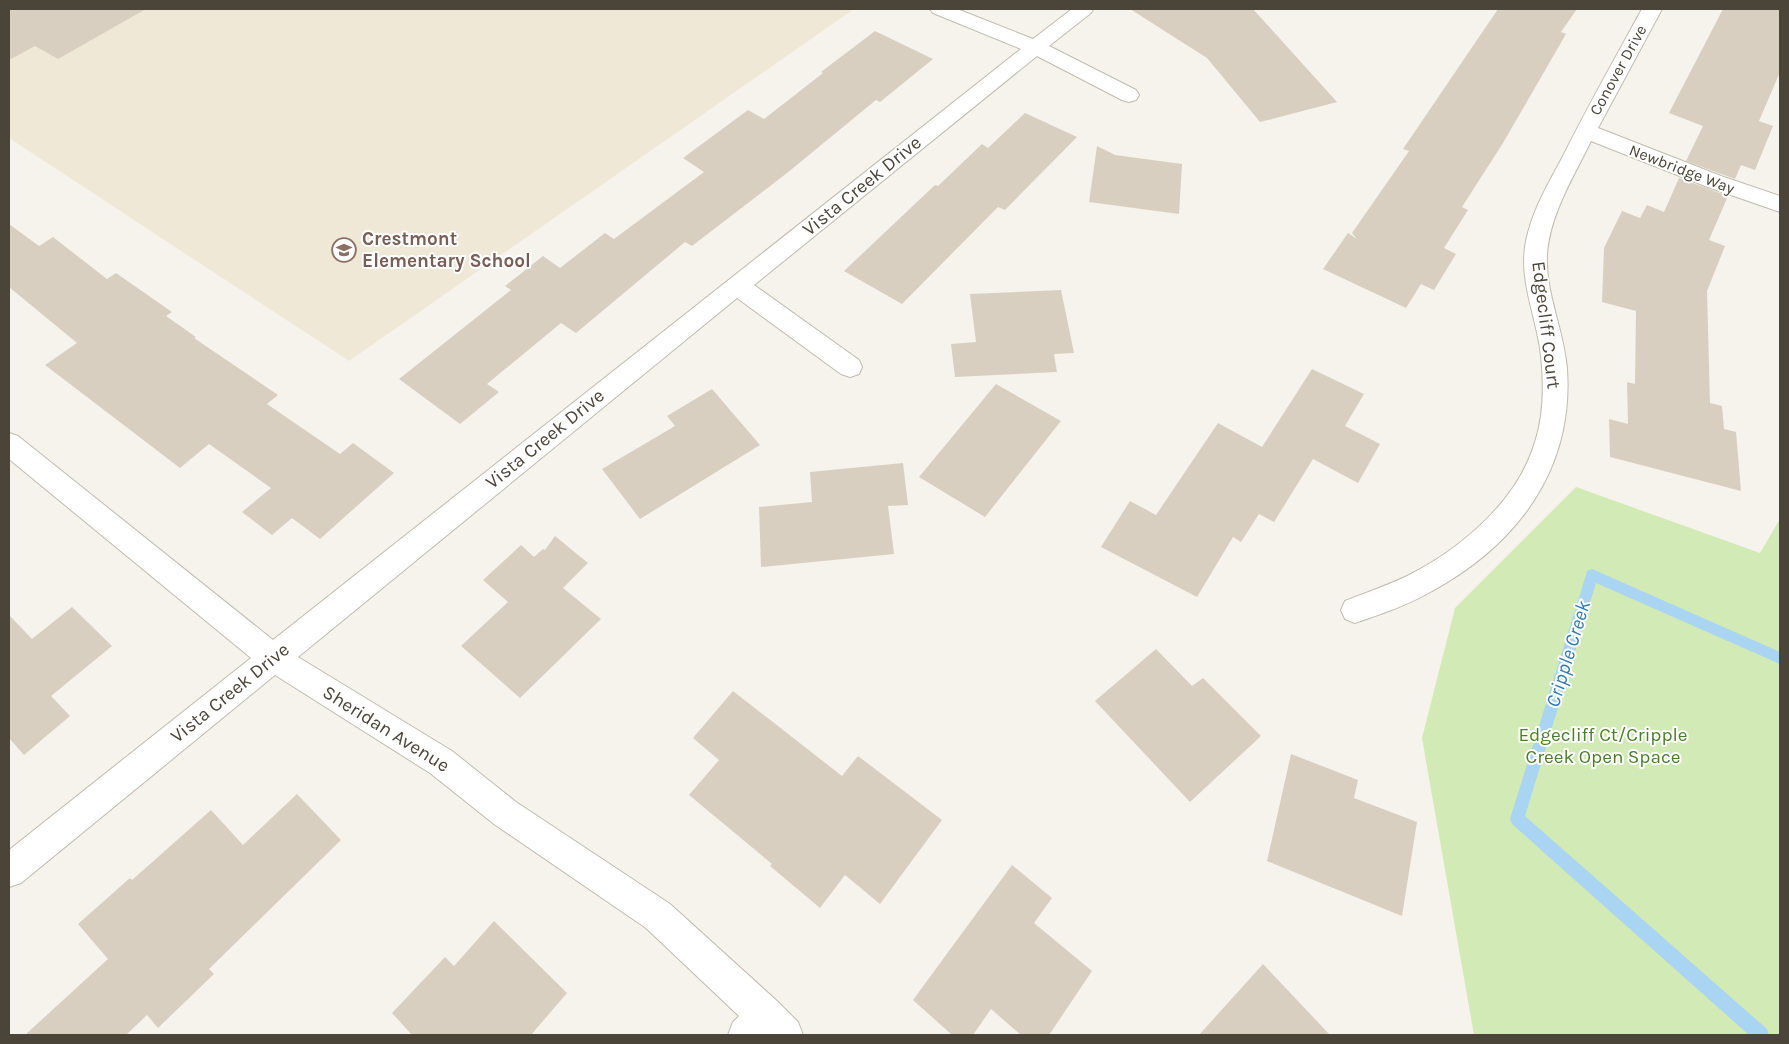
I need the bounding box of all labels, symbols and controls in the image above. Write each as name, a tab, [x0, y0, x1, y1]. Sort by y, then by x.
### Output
street label: Conover Drive	[1585, 22, 1651, 118]
street label: Vista Creek Drive	[798, 131, 926, 241]
street label: Newbridge Way	[1627, 140, 1738, 198]
place label: Crestmont Elementary School	[362, 228, 531, 272]
school or university icon: Crestmont Elementary School	[331, 237, 357, 263]
street label: Edgecliff Court	[1527, 260, 1565, 390]
street label: Vista Creek Drive	[481, 384, 609, 494]
water label: Cripple Creek	[1541, 597, 1595, 710]
street label: Vista Creek Drive	[166, 638, 294, 748]
street label: Sheridan Avenue	[318, 681, 454, 777]
park label: Edgecliff Ct/Cripple Creek Open Space	[1518, 724, 1688, 768]

